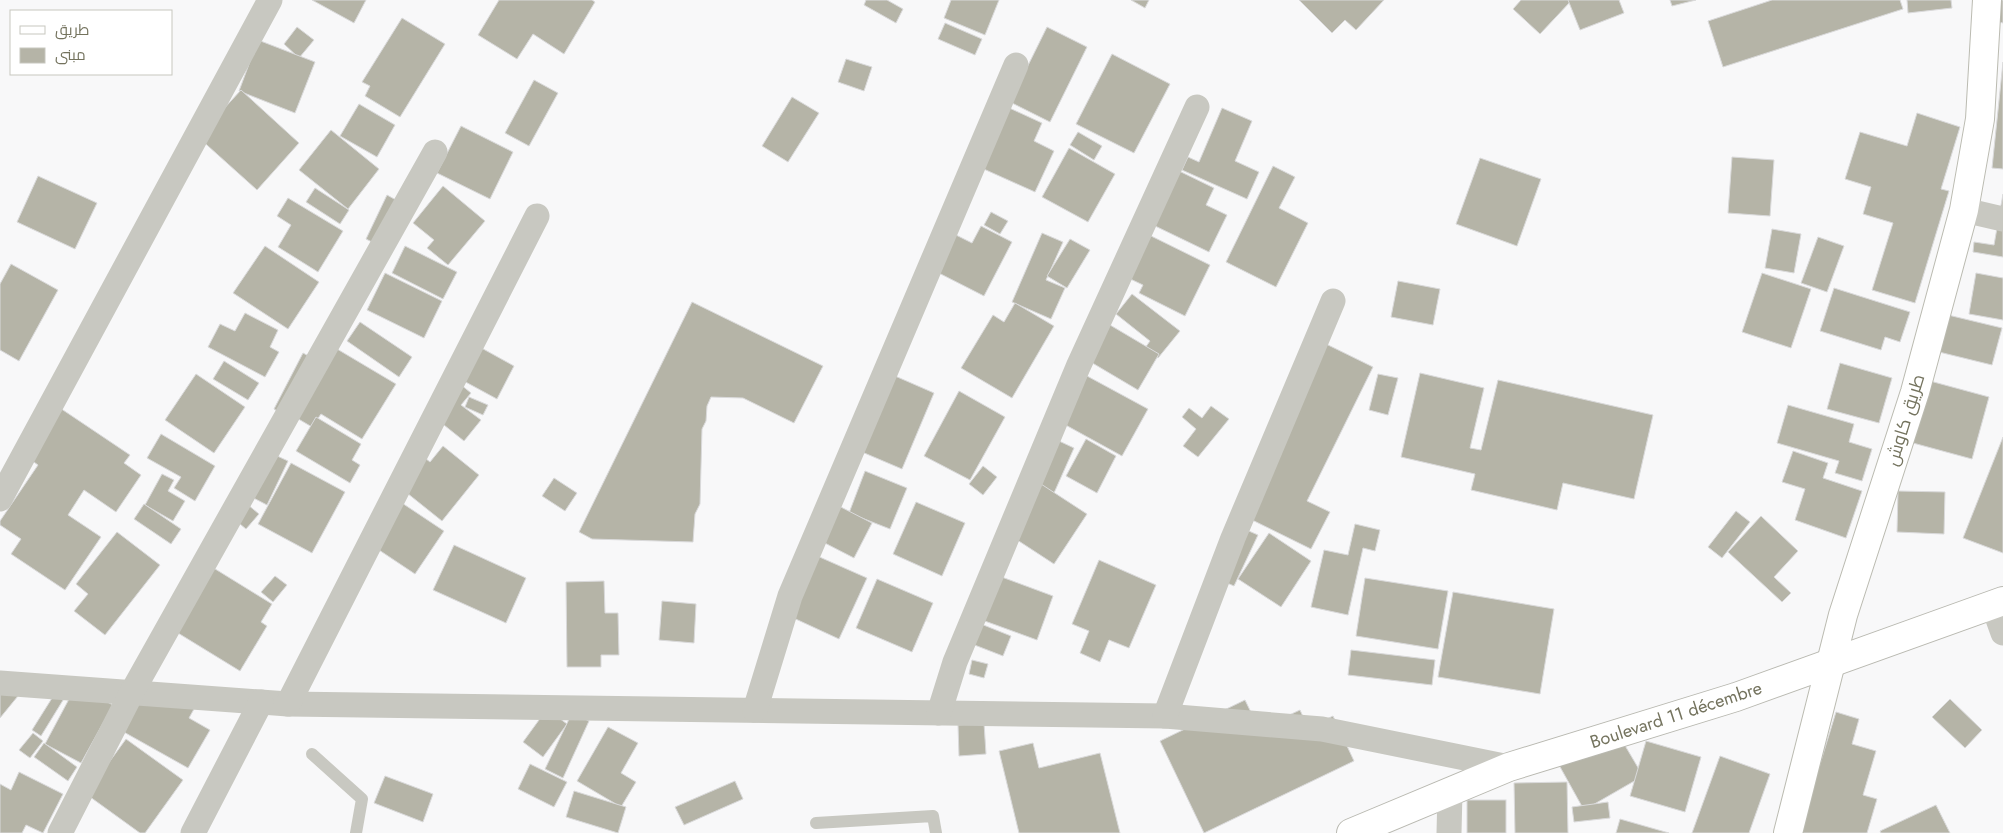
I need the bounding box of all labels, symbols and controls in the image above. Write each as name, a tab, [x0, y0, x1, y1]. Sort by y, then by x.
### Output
legend	[10, 10, 172, 75]
text: طريق	[55, 19, 89, 41]
text: مبنى	[55, 44, 86, 66]
street label: طريق كاوش	[1879, 371, 1931, 469]
street label: Boulevard 11 décembre	[1587, 675, 1765, 755]

